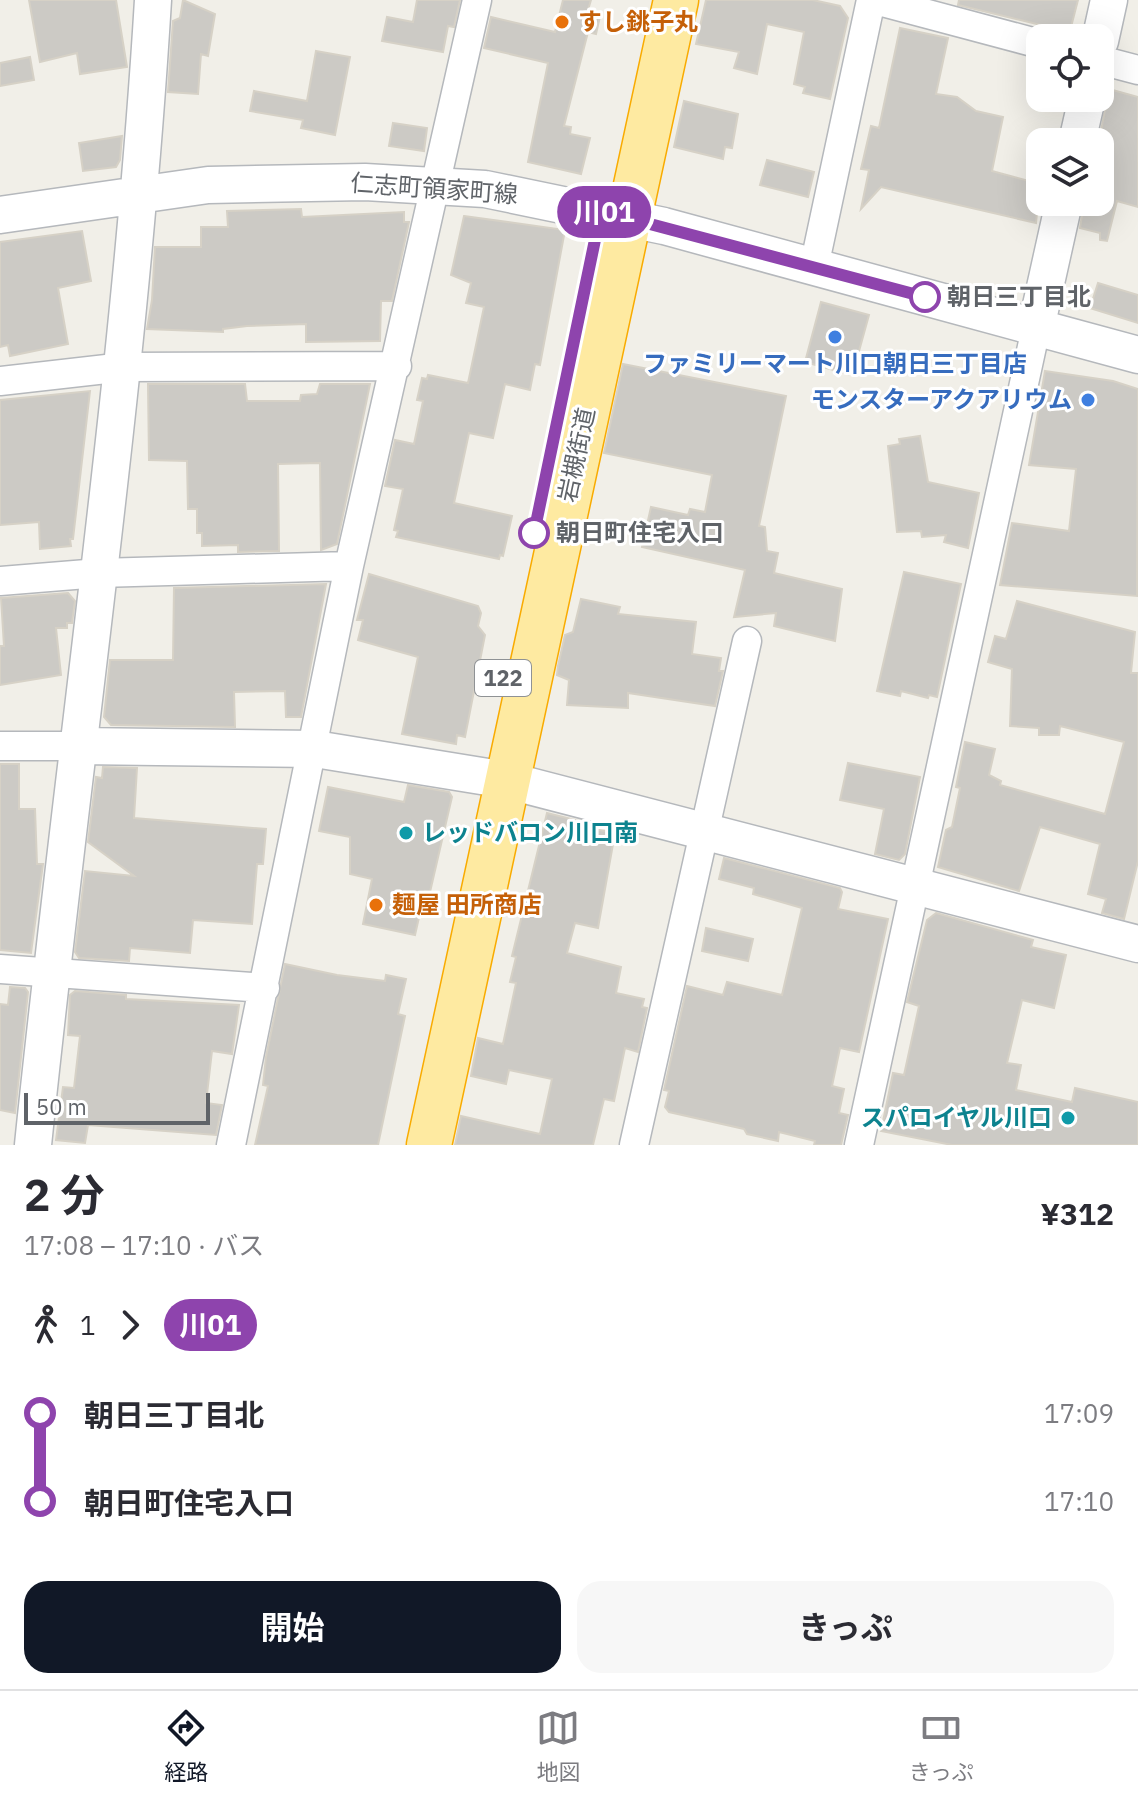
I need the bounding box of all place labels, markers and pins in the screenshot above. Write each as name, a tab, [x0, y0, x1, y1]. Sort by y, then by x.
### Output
place label: すし銚子丸	[578, 5, 698, 37]
marker: すし銚子丸	[553, 13, 571, 31]
place label: 朝日三丁目北	[947, 280, 1091, 312]
marker: 朝日三丁目北	[910, 282, 940, 312]
marker: ファミリーマート川口朝日三丁目店	[826, 328, 844, 346]
place label: ファミリーマート川口朝日三丁目店	[643, 347, 1027, 379]
place label: モンスターアクアリウム	[811, 383, 1072, 415]
marker: モンスターアクアリウム	[1079, 391, 1097, 409]
place label: 朝日町住宅入口	[556, 516, 724, 548]
marker: 朝日町住宅入口	[519, 518, 549, 548]
place label: レッドバロン川口南	[422, 816, 638, 848]
marker: レッドバロン川口南	[397, 824, 415, 842]
place label: 麺屋 田所商店	[392, 888, 542, 920]
marker: 麺屋 田所商店	[367, 896, 385, 914]
place label: スパロイヤル川口	[861, 1101, 1052, 1133]
marker: スパロイヤル川口	[1059, 1109, 1077, 1127]

